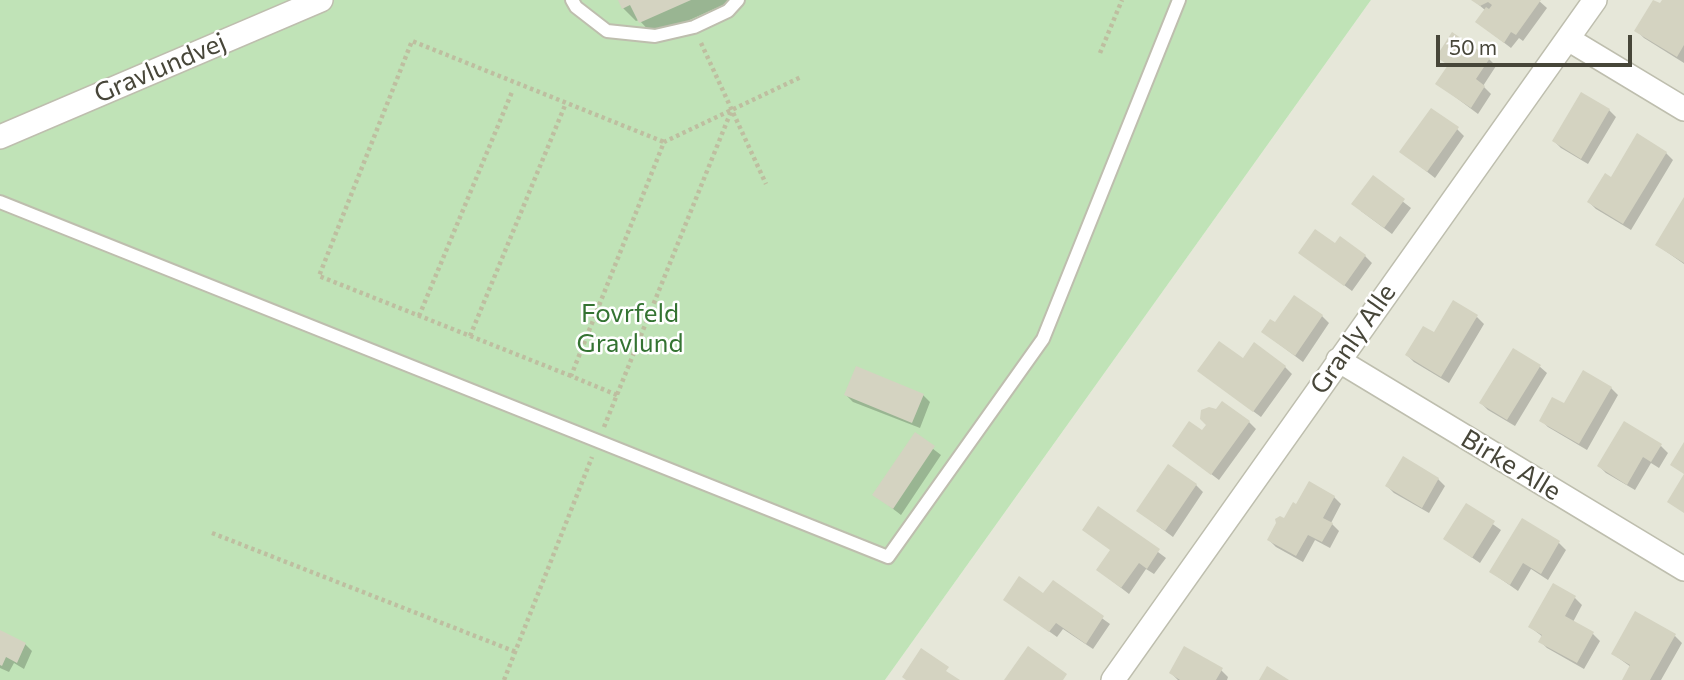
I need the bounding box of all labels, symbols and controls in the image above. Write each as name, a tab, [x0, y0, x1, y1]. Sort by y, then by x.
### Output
scale bar	[1439, 21, 1635, 65]
street label: Gravlundvej	[89, 26, 231, 110]
text: 50 m	[1449, 34, 1497, 59]
street label: Granly Alle	[1304, 278, 1402, 400]
park label: Fovrfeld Gravlund	[577, 297, 683, 358]
street label: Birke Alle	[1455, 423, 1567, 507]

